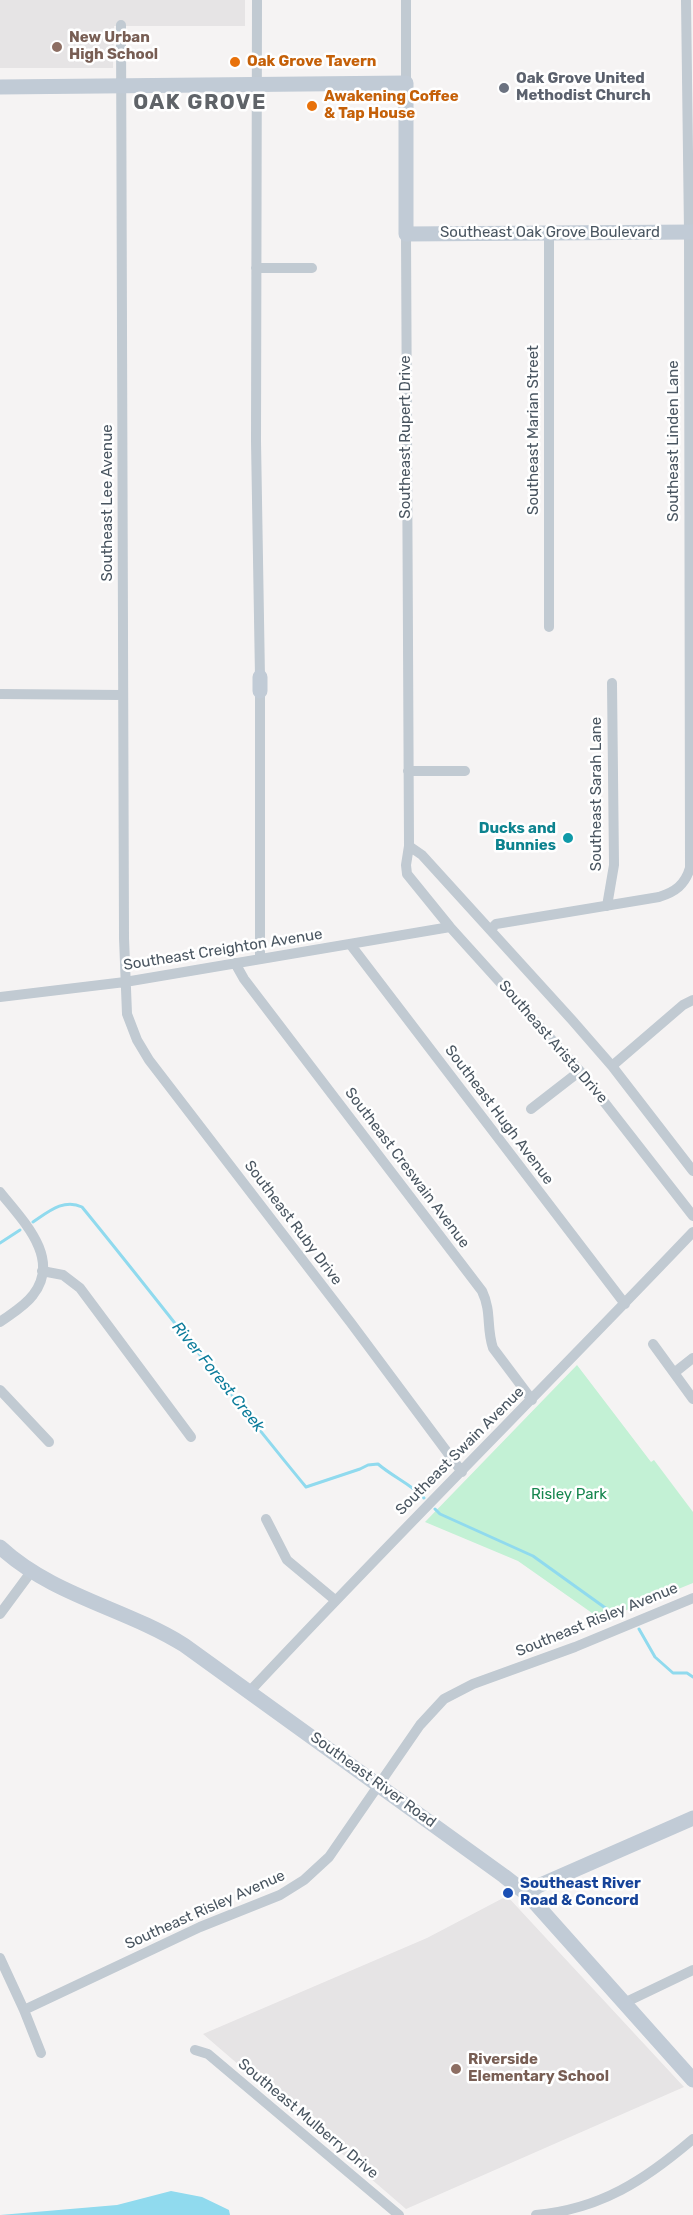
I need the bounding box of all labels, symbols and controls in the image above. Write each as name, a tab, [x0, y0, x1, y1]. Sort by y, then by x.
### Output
place label: New Urban High School	[69, 29, 158, 64]
marker: New Urban High School	[50, 40, 64, 54]
place label: Oak Grove Tavern	[247, 53, 376, 71]
marker: Oak Grove Tavern	[228, 55, 242, 69]
place label: Oak Grove United Methodist Church	[516, 70, 651, 105]
marker: Oak Grove United Methodist Church	[497, 81, 511, 95]
place label: Awakening Coffee & Tap House	[324, 88, 459, 123]
district label: OAK GROVE	[133, 90, 267, 116]
marker: Awakening Coffee & Tap House	[305, 99, 319, 113]
street label: Southeast Oak Grove Boulevard	[440, 224, 660, 242]
street label: Southeast Marian Street	[525, 345, 543, 515]
street label: Southeast Rupert Drive	[397, 355, 415, 519]
street label: Southeast Linden Lane	[665, 360, 683, 522]
street label: Southeast Lee Avenue	[99, 424, 117, 582]
street label: Southeast Sarah Lane	[588, 717, 606, 871]
place label: Ducks and Bunnies	[479, 820, 556, 855]
marker: Ducks and Bunnies	[561, 831, 575, 845]
street label: Southeast Creighton Avenue	[122, 925, 324, 975]
street label: Southeast Arista Drive	[495, 977, 611, 1107]
street label: Southeast Hugh Avenue	[441, 1042, 557, 1188]
street label: Southeast Creswain Avenue	[341, 1084, 473, 1252]
street label: Southeast Ruby Drive	[240, 1157, 346, 1289]
water label: River Forest Creek	[168, 1318, 268, 1436]
street label: Southeast Swain Avenue	[392, 1383, 528, 1519]
park label: Risley Park	[531, 1486, 607, 1504]
street label: Southeast Risley Avenue	[513, 1579, 681, 1661]
street label: Southeast River Road	[307, 1728, 439, 1832]
street label: Southeast Risley Avenue	[122, 1867, 288, 1953]
place label: Southeast River Road & Concord	[520, 1875, 641, 1910]
marker: Southeast River Road & Concord	[501, 1886, 515, 1900]
place label: Riverside Elementary School	[468, 2051, 609, 2086]
street label: Southeast Mulberry Drive	[234, 2055, 382, 2183]
marker: Riverside Elementary School	[449, 2062, 463, 2076]

